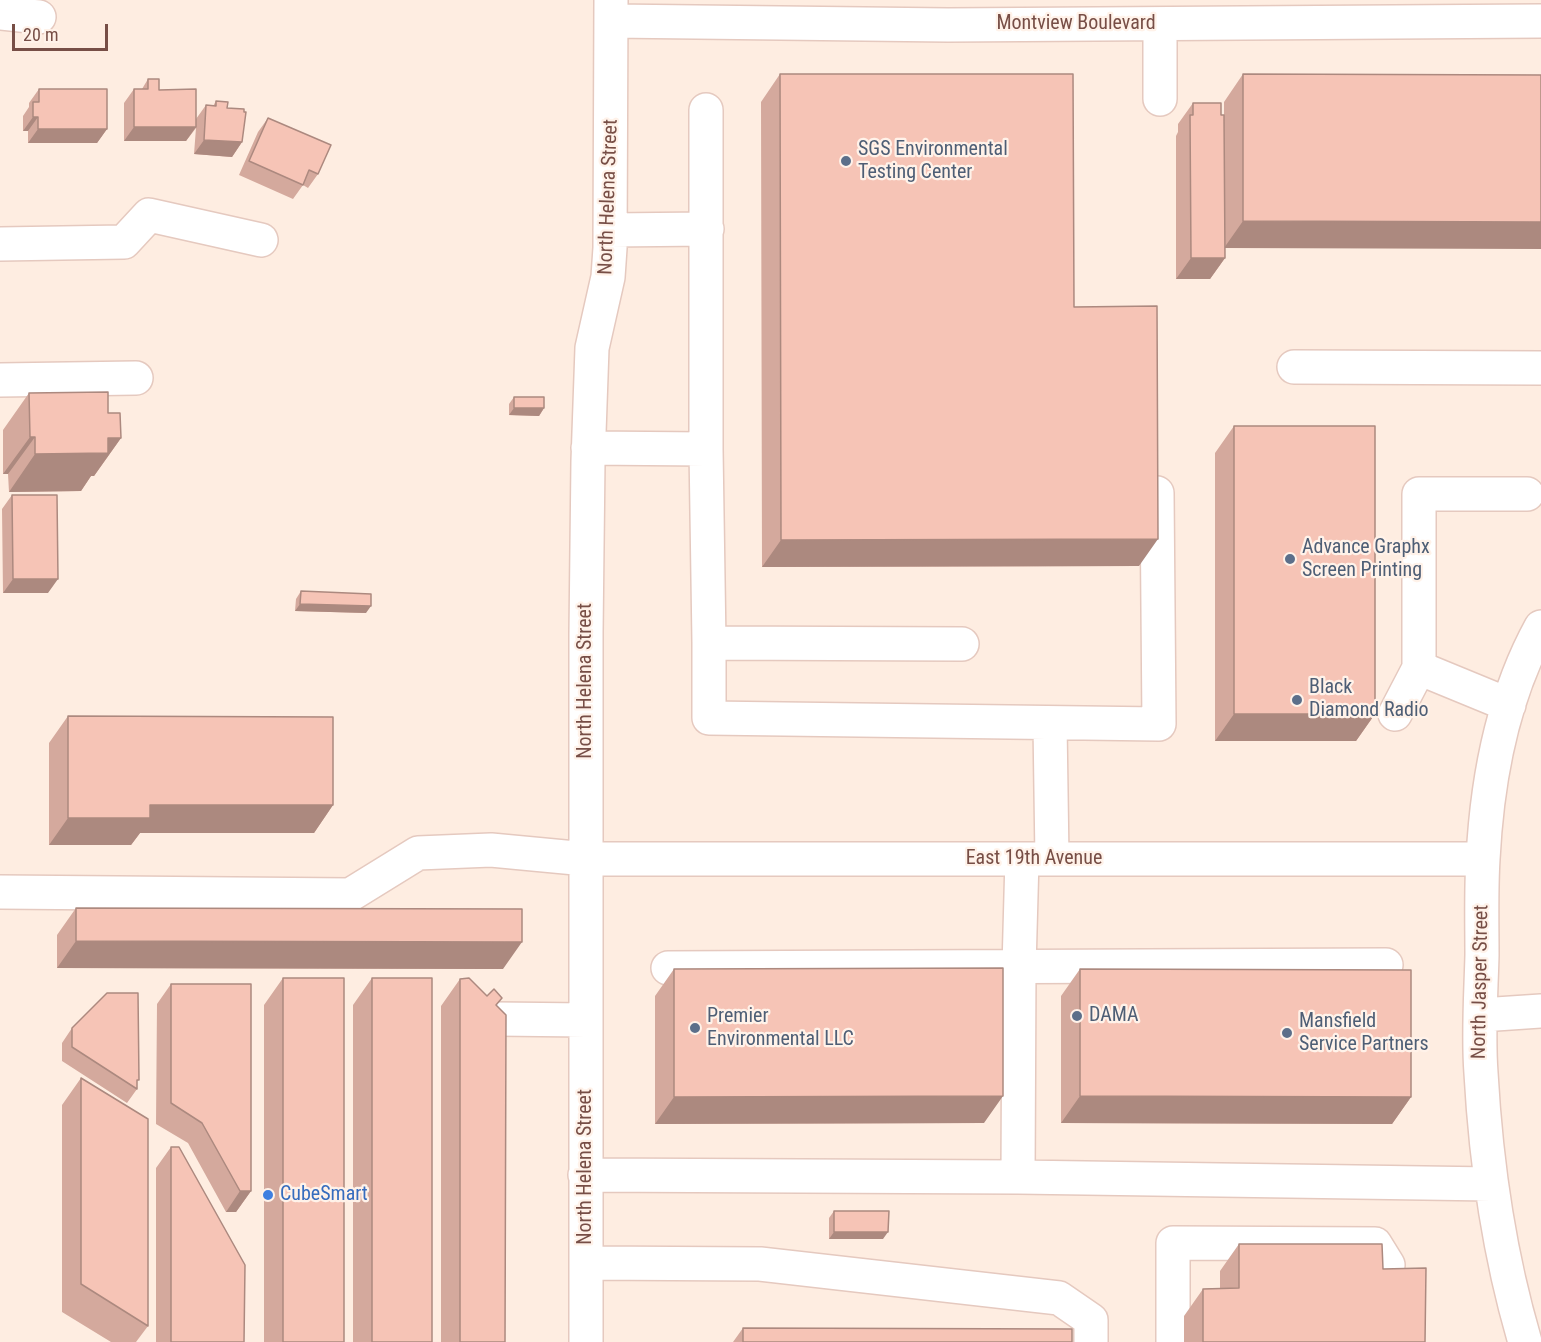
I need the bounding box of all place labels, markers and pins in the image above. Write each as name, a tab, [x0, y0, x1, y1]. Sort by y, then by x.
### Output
place label: SGS Environmental Testing Center	[858, 138, 1008, 185]
marker: SGS Environmental Testing Center	[839, 154, 853, 168]
place label: Advance Graphx Screen Printing	[1302, 536, 1430, 583]
marker: Advance Graphx Screen Printing	[1283, 552, 1297, 566]
place label: Black Diamond Radio	[1309, 676, 1429, 723]
marker: Black Diamond Radio	[1290, 693, 1304, 707]
place label: DAMA	[1089, 1004, 1139, 1028]
place label: Premier Environmental LLC	[707, 1005, 854, 1052]
marker: DAMA	[1070, 1009, 1084, 1023]
place label: Mansfield Service Partners	[1299, 1010, 1429, 1057]
marker: Premier Environmental LLC	[688, 1021, 702, 1035]
marker: Mansfield Service Partners	[1280, 1026, 1294, 1040]
place label: CubeSmart	[280, 1183, 368, 1207]
marker: CubeSmart	[261, 1188, 275, 1202]

